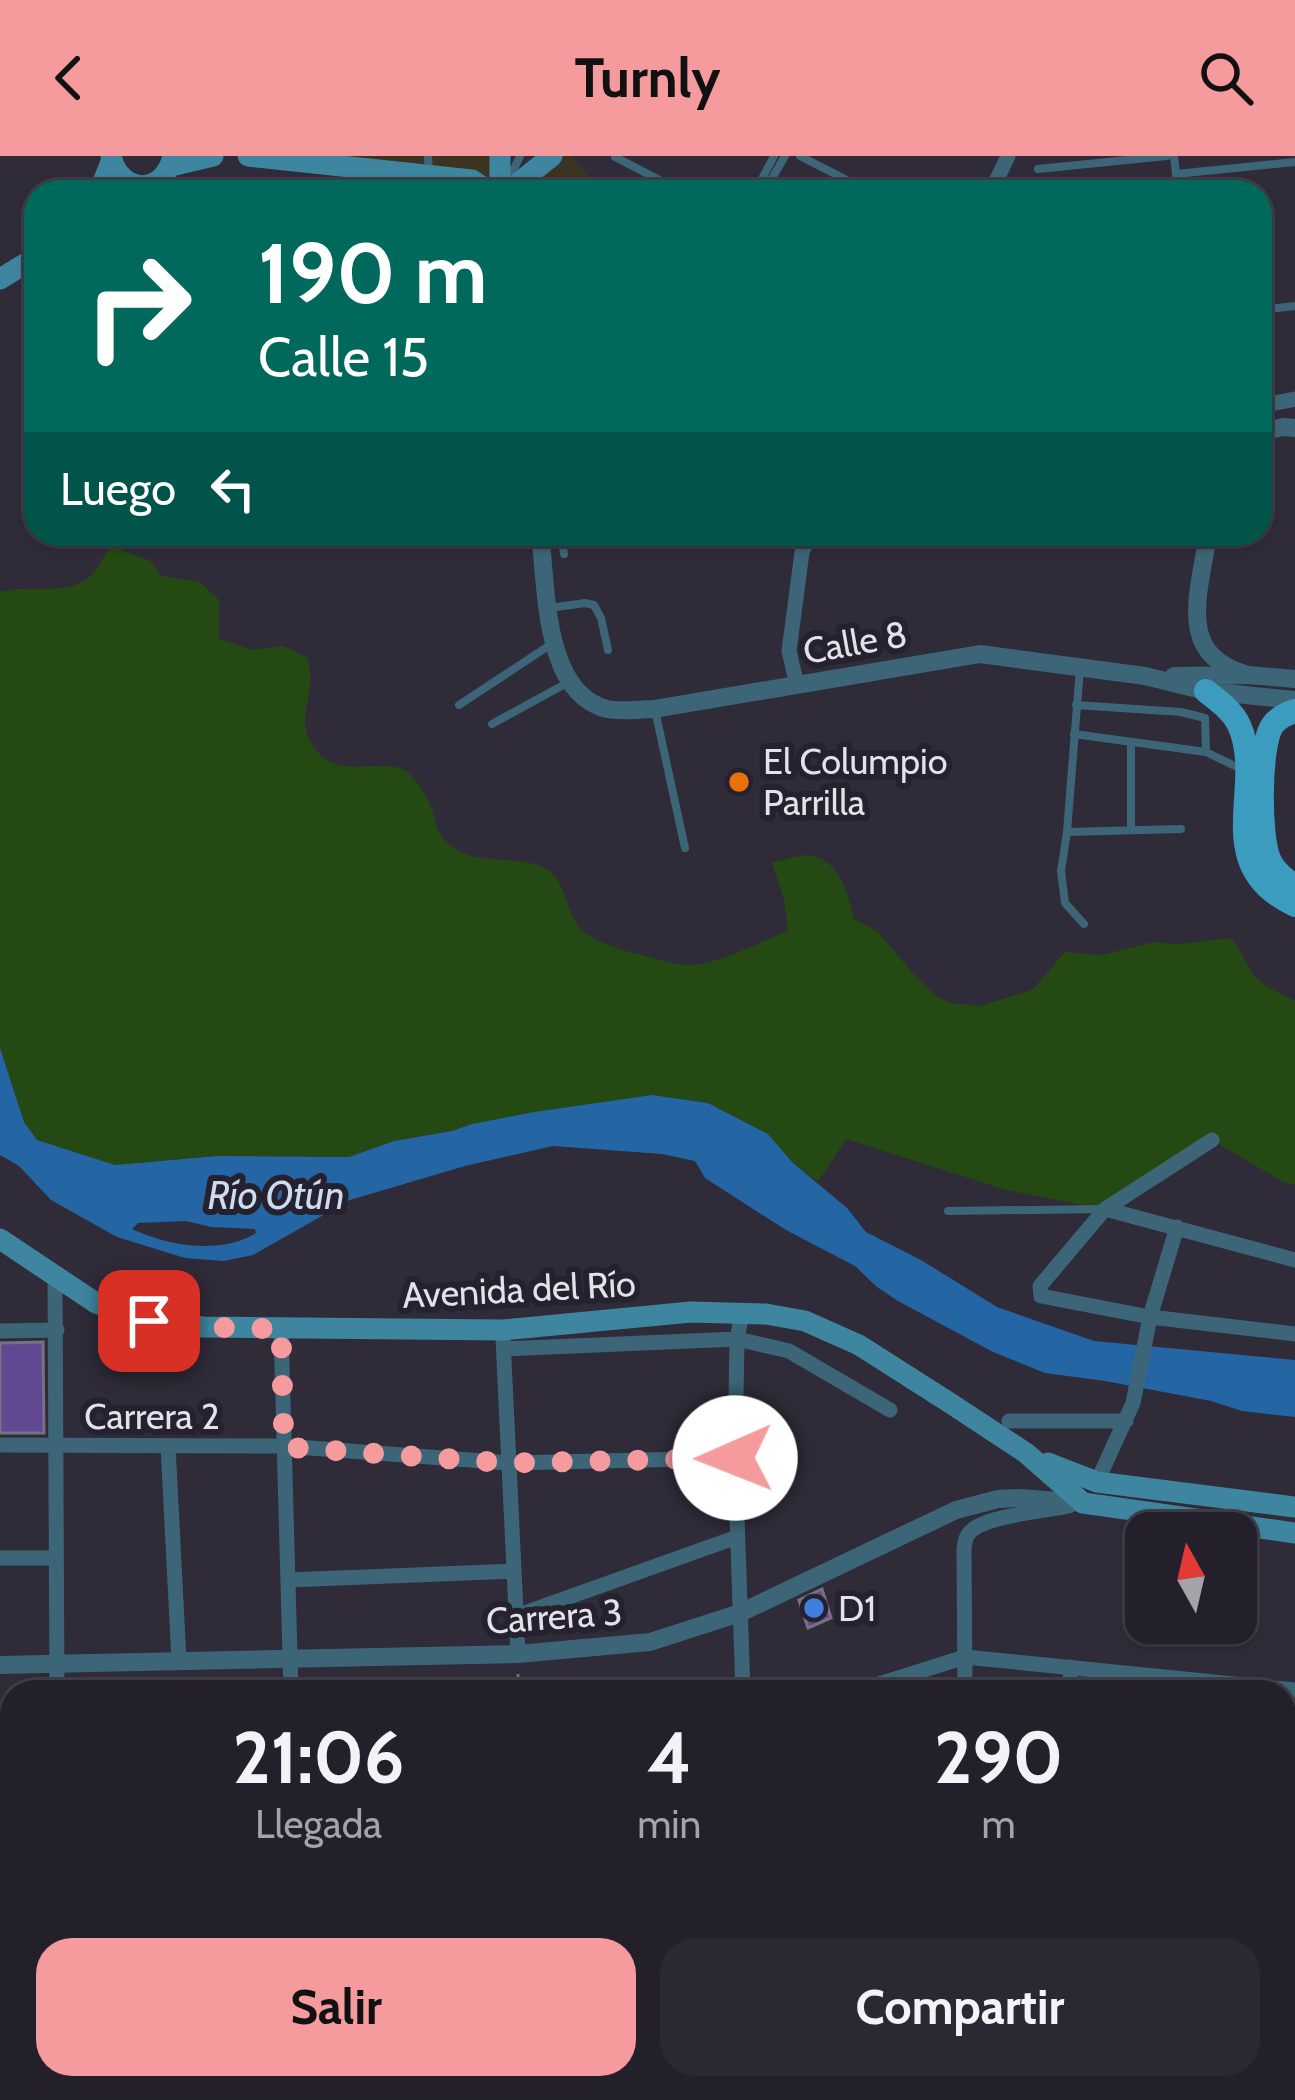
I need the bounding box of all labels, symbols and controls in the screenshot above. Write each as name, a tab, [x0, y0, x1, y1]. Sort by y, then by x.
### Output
icon: back	[36, 45, 102, 111]
text: Turnly	[575, 45, 720, 111]
icon: search	[1193, 45, 1259, 111]
text: 190 m	[258, 222, 487, 324]
icon: right	[60, 228, 216, 384]
text: Calle 15	[258, 324, 429, 390]
icon: left	[200, 456, 266, 522]
text: Luego	[60, 462, 176, 516]
street label: Calle 8	[800, 611, 910, 673]
place label: El Columpio Parrilla	[763, 739, 947, 824]
marker: El Columpio Parrilla	[726, 769, 752, 795]
water label: Río Otún	[208, 1171, 344, 1219]
street label: Avenida del Río	[401, 1261, 637, 1317]
pin	[98, 1270, 200, 1372]
icon: arrive	[116, 1288, 182, 1354]
street label: Carrera 2	[84, 1394, 220, 1438]
position arrow	[672, 1395, 798, 1521]
north arrow	[1125, 1512, 1257, 1644]
map controls	[1125, 1512, 1257, 1644]
place label: D1	[838, 1586, 876, 1630]
street label: Carrera 3	[485, 1589, 623, 1643]
marker: D1	[801, 1595, 827, 1621]
text: 21:06	[233, 1714, 405, 1801]
text: 4	[647, 1714, 692, 1801]
text: 290	[934, 1714, 1063, 1801]
text: Llegada	[255, 1800, 382, 1848]
text: min	[637, 1800, 701, 1848]
text: m	[982, 1800, 1016, 1848]
button: Salir	[36, 1938, 636, 2076]
button: Compartir	[660, 1938, 1260, 2076]

